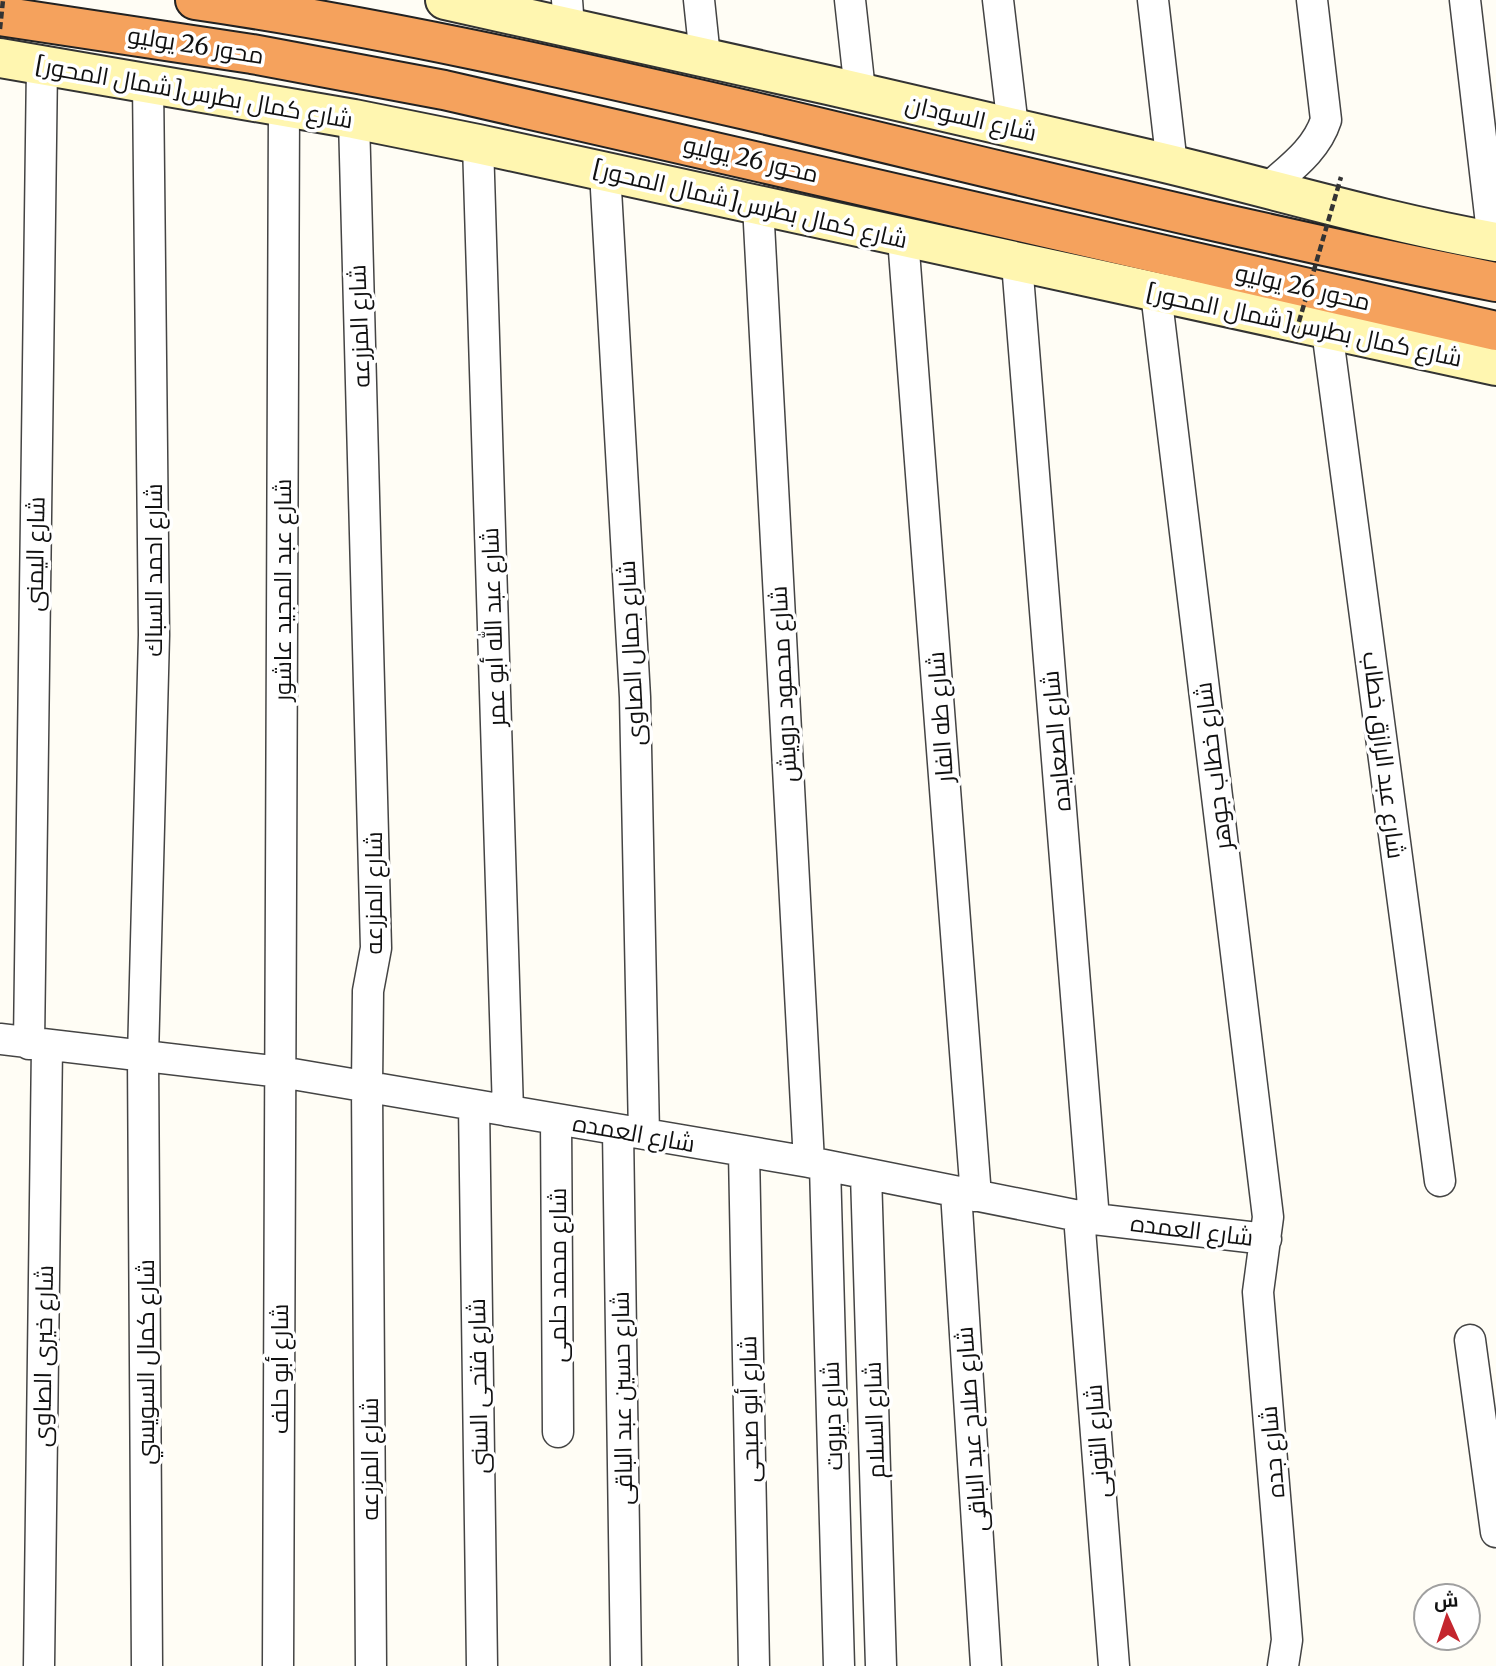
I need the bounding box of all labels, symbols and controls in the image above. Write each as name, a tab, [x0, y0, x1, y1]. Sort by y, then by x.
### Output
street label: محور 26 يوليو	[126, 19, 266, 71]
street label: شارع كمال بطرس[شمال المحور]	[32, 49, 355, 136]
street label: شارع السودان	[902, 88, 1040, 149]
street label: محور 26 يوليو	[681, 128, 821, 190]
street label: شارع كمال بطرس[شمال المحور]	[589, 153, 911, 256]
street label: محور 26 يوليو	[1233, 256, 1373, 318]
street label: شارع المزرعه	[341, 264, 378, 388]
street label: شارع كمال بطرس[شمال المحور]	[1143, 276, 1465, 375]
street label: شارع عبد المجيد عاشور	[267, 479, 299, 703]
street label: شارع احمد السباك	[138, 483, 170, 657]
street label: شارع اليمنى	[18, 496, 53, 612]
street label: شارع عبد الله أبو عمر	[474, 527, 513, 729]
street label: شارع جمال الصاوى	[611, 559, 652, 747]
street label: شارع محمود درويش	[762, 585, 805, 783]
street label: شارع طه الفار	[920, 650, 961, 786]
street label: شارع عبد الرازق خطاب	[1355, 650, 1412, 861]
street label: شارع الصعايده	[1034, 669, 1079, 813]
street label: شارع خطاب جوهر	[1187, 680, 1240, 854]
street label: شارع المزرعه	[358, 831, 390, 955]
street label: شارع العمده	[570, 1107, 698, 1160]
street label: شارع محمد حلمى	[542, 1188, 574, 1362]
street label: شارع العمده	[1129, 1207, 1255, 1254]
street label: شارع كمال السويسي	[130, 1259, 164, 1465]
street label: شارع خيرى الصاوى	[26, 1265, 61, 1447]
street label: شارع حسين عبد الباقى	[605, 1291, 640, 1505]
street label: شارع فتحى السنى	[461, 1298, 496, 1474]
street label: شارع أبو حلف	[264, 1304, 296, 1434]
street label: شارع صلاح عبد الباقى	[948, 1325, 995, 1533]
street label: شارع أبو صبحى	[732, 1335, 767, 1483]
street label: شارع ديروت	[815, 1361, 850, 1471]
street label: شارع السلام	[856, 1361, 893, 1479]
street label: شارع التونى	[1078, 1383, 1117, 1499]
street label: شارع المزرعه	[354, 1397, 386, 1521]
street label: شارع جده	[1253, 1405, 1292, 1499]
north arrow	[1412, 1582, 1482, 1652]
text: ش	[1433, 1587, 1459, 1613]

